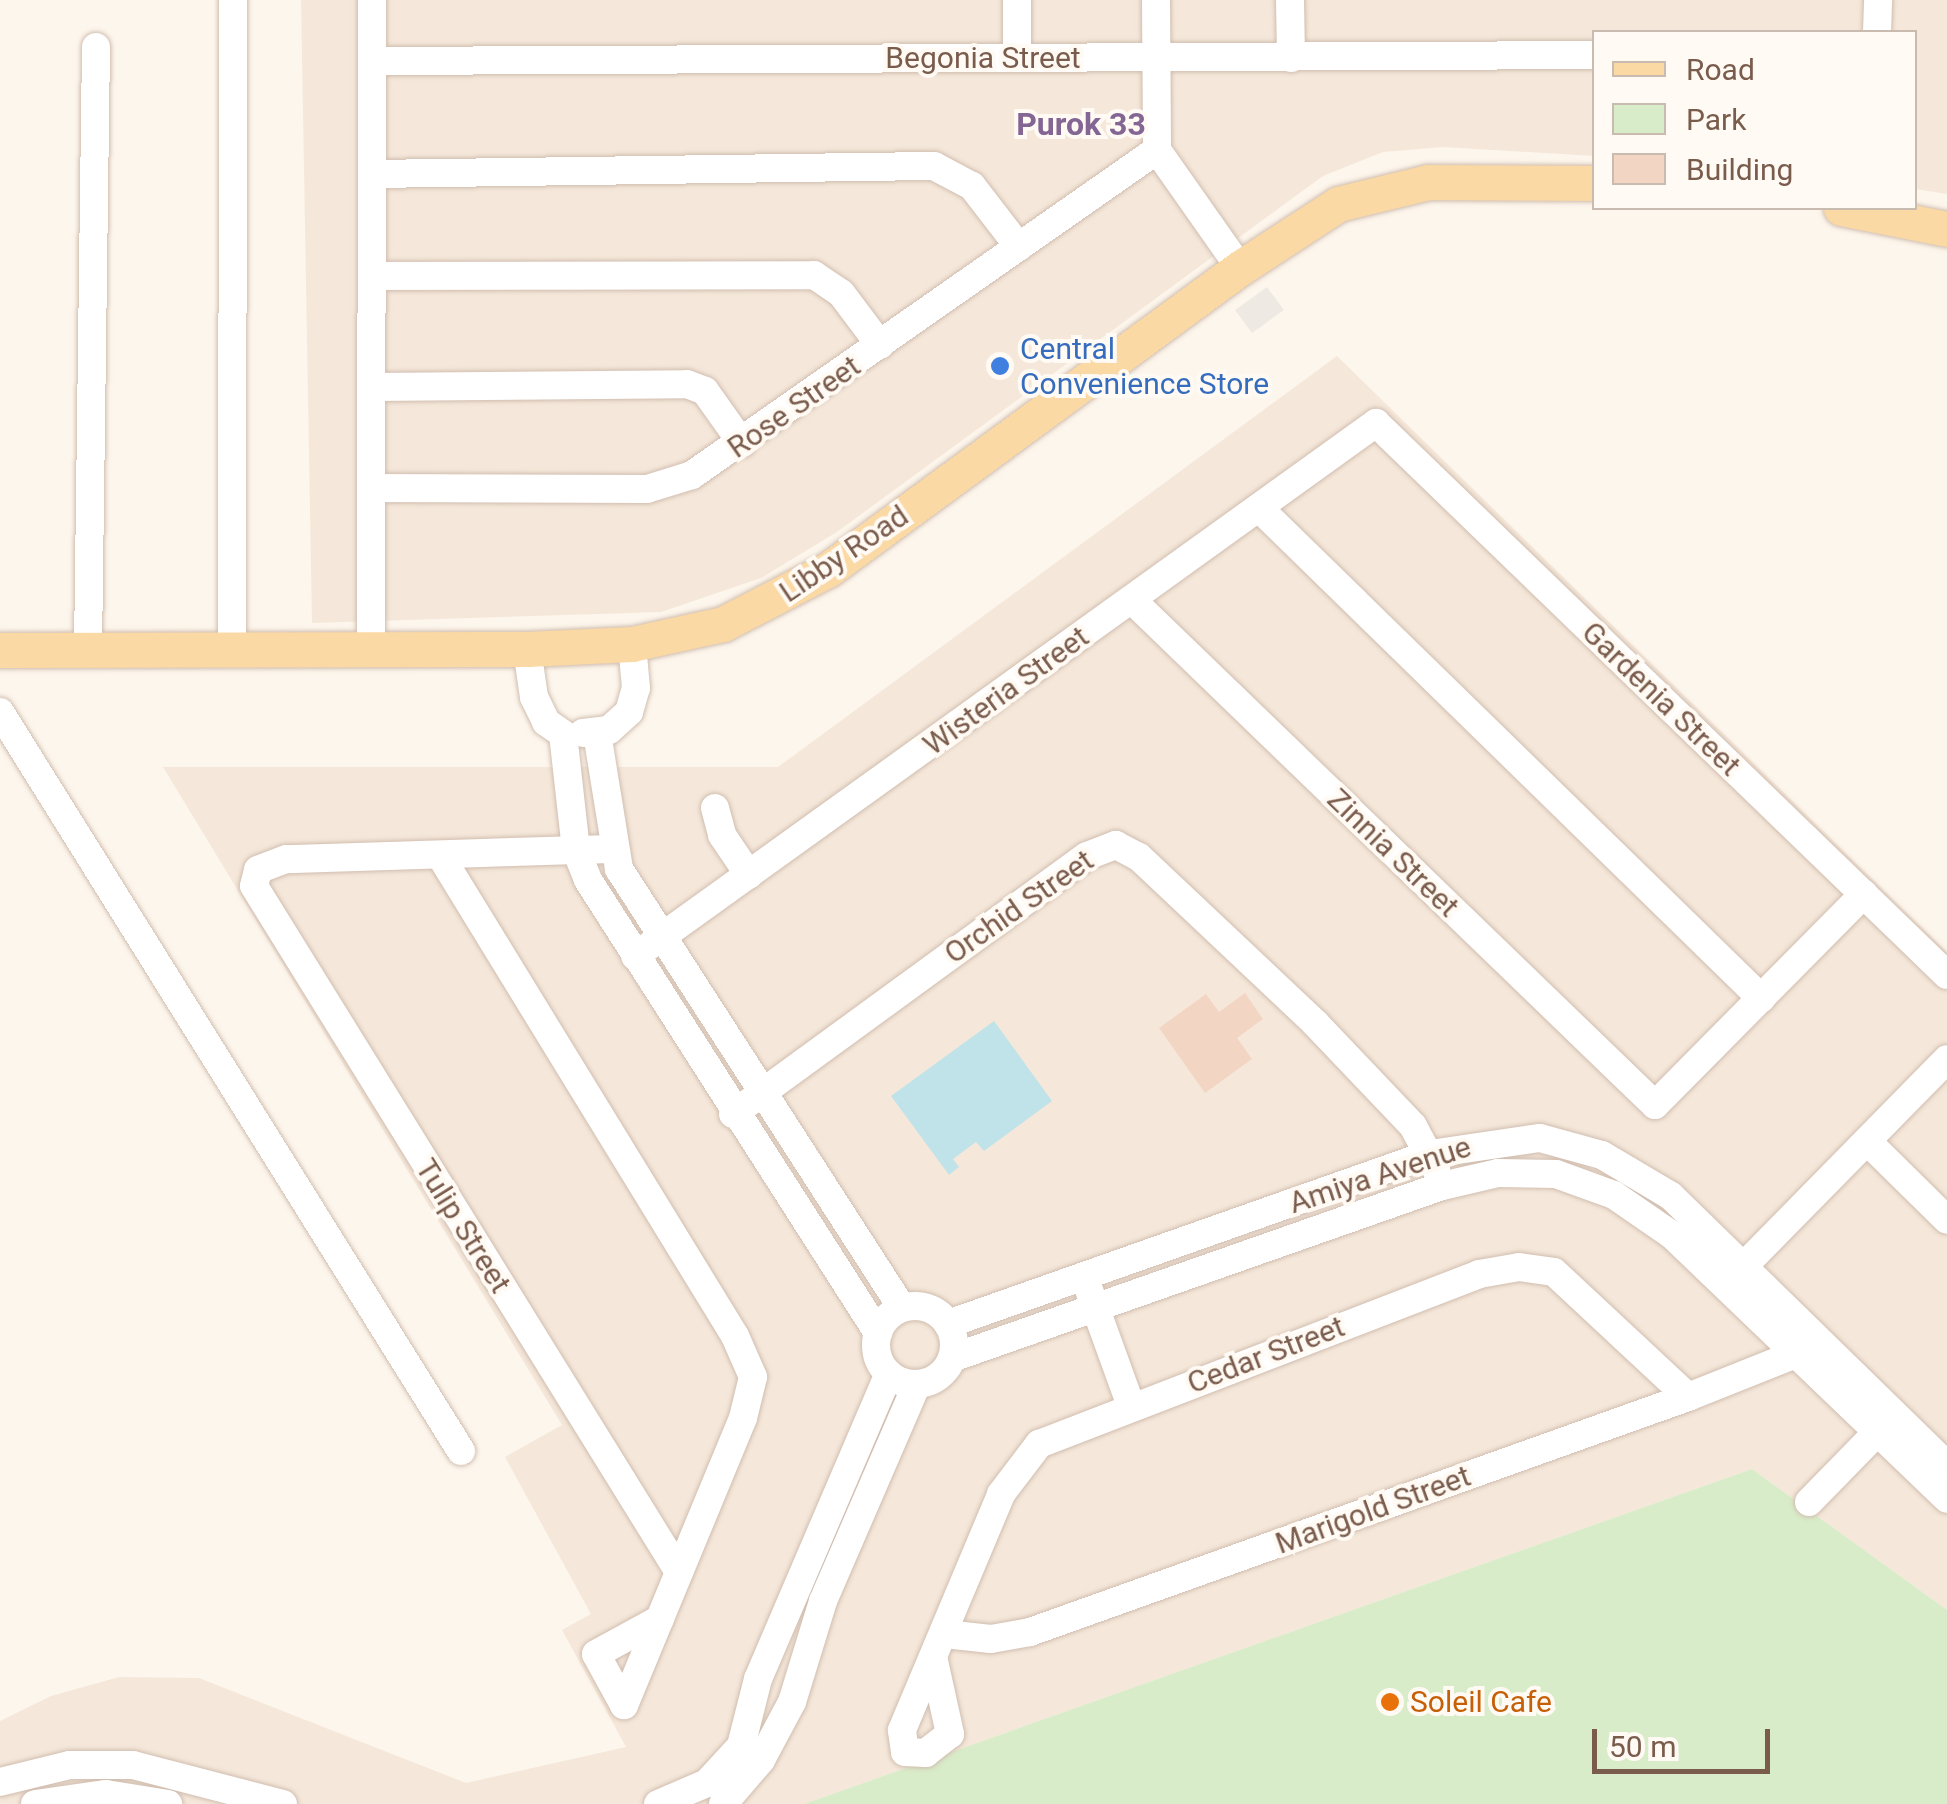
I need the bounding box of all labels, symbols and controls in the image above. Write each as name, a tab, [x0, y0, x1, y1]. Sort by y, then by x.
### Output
legend	[1592, 30, 1917, 210]
street label: Begonia Street	[885, 40, 1081, 76]
text: Road	[1686, 52, 1755, 87]
text: Park	[1686, 102, 1746, 137]
district label: Purok 33	[1016, 105, 1146, 143]
text: Building	[1686, 152, 1793, 187]
place label: Central Convenience Store	[1020, 331, 1269, 402]
street label: Rose Street	[721, 348, 867, 466]
marker: Central Convenience Store	[989, 355, 1011, 377]
street label: Libby Road	[773, 498, 915, 610]
street label: Gardenia Street	[1574, 614, 1748, 784]
street label: Wisteria Street	[916, 619, 1096, 763]
street label: Zinnia Street	[1320, 781, 1466, 925]
street label: Orchid Street	[938, 842, 1100, 972]
street label: Amiya Avenue	[1285, 1129, 1475, 1221]
street label: Tulip Street	[408, 1152, 518, 1300]
street label: Cedar Street	[1182, 1309, 1350, 1401]
street label: Marigold Street	[1271, 1458, 1475, 1562]
place label: Soleil Cafe	[1410, 1684, 1552, 1720]
marker: Soleil Cafe	[1379, 1691, 1401, 1713]
scale bar	[1597, 1709, 1774, 1771]
text: 50 m	[1609, 1729, 1676, 1764]

